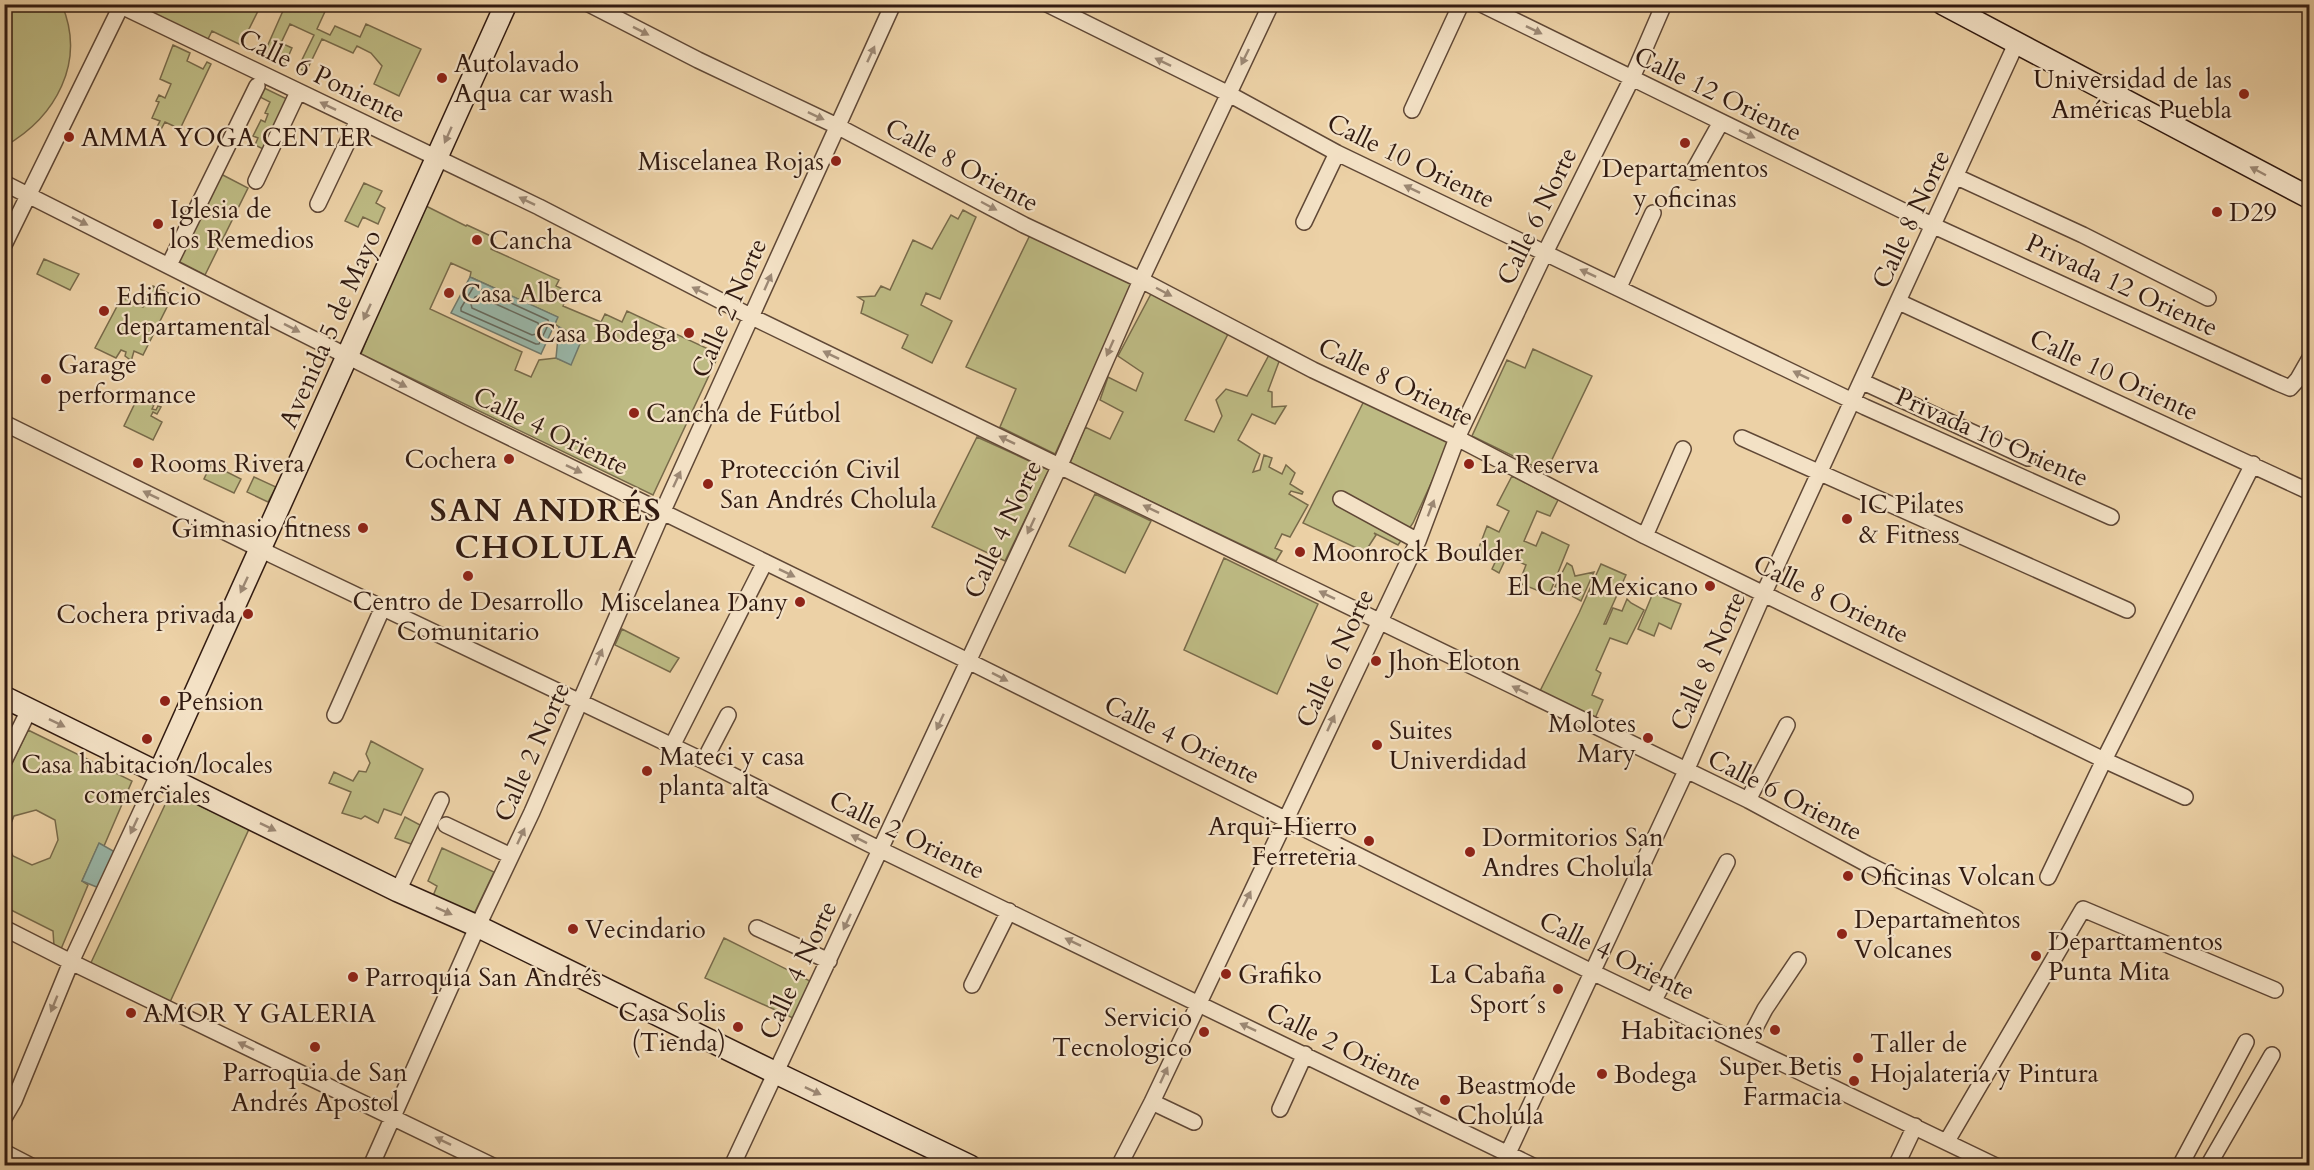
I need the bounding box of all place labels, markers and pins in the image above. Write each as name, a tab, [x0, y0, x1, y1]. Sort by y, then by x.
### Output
place label: Autolavado Aqua car wash	[454, 46, 614, 111]
place label: Universidad de las Américas Puebla	[2033, 62, 2232, 127]
marker: Autolavado Aqua car wash	[435, 71, 449, 85]
marker: Universidad de las Américas Puebla	[2237, 87, 2251, 101]
place label: AMMA YOGA CENTER	[81, 120, 373, 155]
marker: AMMA YOGA CENTER	[62, 130, 76, 144]
marker: Departamentos y oficinas	[1678, 136, 1692, 150]
place label: Miscelanea Rojas	[638, 144, 824, 179]
place label: Departamentos y oficinas	[1602, 151, 1768, 216]
marker: Miscelanea Rojas	[829, 154, 843, 168]
place label: Iglesia de los Remedios	[170, 192, 314, 257]
place label: D29	[2229, 195, 2277, 230]
marker: D29	[2210, 205, 2224, 219]
marker: Iglesia de los Remedios	[151, 217, 165, 231]
place label: Cancha	[489, 223, 572, 258]
marker: Cancha	[470, 233, 484, 247]
place label: Casa Alberca	[461, 276, 602, 311]
place label: Edificio departamental	[116, 279, 271, 344]
marker: Casa Alberca	[442, 286, 456, 300]
marker: Edificio departamental	[97, 304, 111, 318]
place label: Casa Bodega	[536, 316, 677, 351]
marker: Casa Bodega	[682, 326, 696, 340]
place label: Garage performance	[58, 347, 196, 412]
marker: Garage performance	[39, 372, 53, 386]
place label: Cancha de Fútbol	[646, 396, 841, 431]
marker: Cancha de Fútbol	[627, 406, 641, 420]
place label: Cochera	[404, 442, 497, 477]
place label: Rooms Rivera	[150, 446, 305, 481]
place label: La Reserva	[1481, 447, 1599, 482]
marker: Cochera	[502, 452, 516, 466]
place label: Protección Civil San Andrés Cholula	[720, 452, 937, 517]
marker: Rooms Rivera	[131, 456, 145, 470]
marker: La Reserva	[1462, 457, 1476, 471]
marker: Protección Civil San Andrés Cholula	[701, 477, 715, 491]
place label: IC Pilates & Fitness	[1859, 487, 1964, 552]
place label: Gimnasio fitness	[171, 511, 351, 546]
marker: IC Pilates & Fitness	[1840, 512, 1854, 526]
marker: Gimnasio fitness	[356, 521, 370, 535]
place label: Moonrock Boulder	[1312, 535, 1524, 570]
marker: Moonrock Boulder	[1293, 545, 1307, 559]
marker: Centro de Desarrollo Comunitario	[461, 569, 475, 583]
place label: El Che Mexicano	[1507, 569, 1698, 604]
marker: El Che Mexicano	[1703, 579, 1717, 593]
place label: Centro de Desarrollo Comunitario	[353, 584, 584, 649]
place label: Miscelanea Dany	[600, 585, 788, 620]
marker: Miscelanea Dany	[793, 595, 807, 609]
place label: Cochera privada	[56, 597, 236, 632]
marker: Cochera privada	[241, 607, 255, 621]
place label: Jhon Eloton	[1384, 644, 1521, 679]
marker: Jhon Eloton	[1369, 654, 1383, 668]
place label: Pension	[177, 684, 264, 719]
marker: Pension	[158, 694, 172, 708]
place label: Molotes Mary	[1548, 706, 1636, 771]
place label: Suites Univerdidad	[1389, 713, 1527, 778]
marker: Molotes Mary	[1641, 731, 1655, 745]
marker: Casa habitacion/locales comerciales	[140, 732, 154, 746]
marker: Suites Univerdidad	[1370, 738, 1384, 752]
place label: Mateci y casa planta alta	[659, 739, 805, 804]
place label: Casa habitacion/locales comerciales	[21, 747, 273, 812]
marker: Mateci y casa planta alta	[640, 764, 654, 778]
place label: Arqui-Hierro Ferreteria	[1208, 809, 1357, 874]
place label: Dormitorios San Andres Cholula	[1482, 820, 1664, 885]
marker: Arqui-Hierro Ferreteria	[1362, 834, 1376, 848]
marker: Dormitorios San Andres Cholula	[1463, 845, 1477, 859]
place label: Oficinas Volcan	[1860, 859, 2036, 894]
marker: Oficinas Volcan	[1841, 869, 1855, 883]
place label: Departamentos Volcanes	[1854, 902, 2020, 967]
place label: Vecindario	[585, 912, 706, 947]
marker: Vecindario	[566, 922, 580, 936]
place label: Departtamentos Punta Mita	[2048, 924, 2223, 989]
marker: Departamentos Volcanes	[1835, 927, 1849, 941]
marker: Departtamentos Punta Mita	[2029, 949, 2043, 963]
place label: Grafiko	[1238, 957, 1322, 992]
place label: La Cabaña Sport´s	[1430, 957, 1546, 1022]
place label: Parroquia San Andrés	[365, 960, 601, 995]
marker: Grafiko	[1219, 967, 1233, 981]
marker: Parroquia San Andrés	[346, 970, 360, 984]
marker: La Cabaña Sport´s	[1551, 982, 1565, 996]
place label: Casa Solis (Tienda)	[618, 995, 726, 1060]
place label: AMOR Y GALERIA	[143, 996, 377, 1031]
place label: Servicio Tecnologico	[1052, 1000, 1192, 1065]
marker: AMOR Y GALERIA	[124, 1006, 138, 1020]
place label: Habitaciones	[1621, 1013, 1763, 1048]
marker: Casa Solis (Tienda)	[731, 1020, 745, 1034]
marker: Habitaciones	[1768, 1023, 1782, 1037]
marker: Servicio Tecnologico	[1197, 1025, 1211, 1039]
place label: Taller de Hojalateria y Pintura	[1870, 1026, 2099, 1091]
marker: Parroquia de San Andrés Apostol	[308, 1040, 322, 1054]
place label: Super Betis Farmacia	[1719, 1049, 1842, 1114]
marker: Taller de Hojalateria y Pintura	[1851, 1051, 1865, 1065]
place label: Parroquia de San Andrés Apostol	[222, 1055, 408, 1120]
place label: Bodega	[1614, 1057, 1697, 1092]
marker: Bodega	[1595, 1067, 1609, 1081]
place label: Beastmode Cholula	[1457, 1068, 1576, 1133]
marker: Super Betis Farmacia	[1847, 1074, 1861, 1088]
marker: Beastmode Cholula	[1438, 1093, 1452, 1107]

